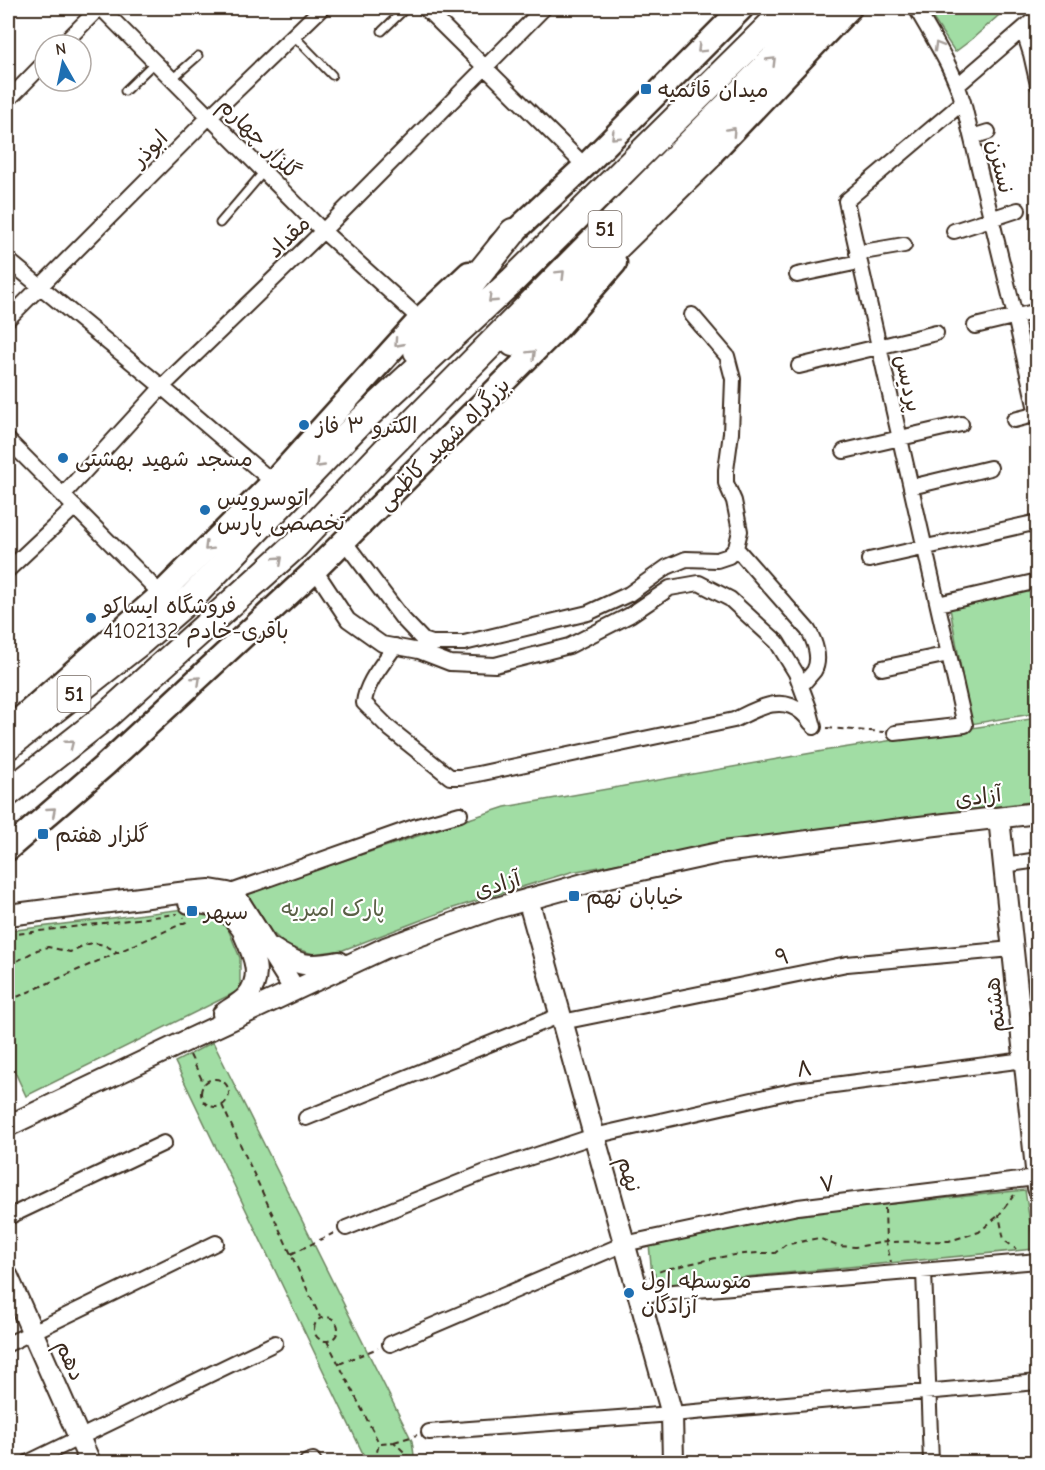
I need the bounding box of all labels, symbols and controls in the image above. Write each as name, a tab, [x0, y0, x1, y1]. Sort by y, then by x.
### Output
north arrow	[33, 33, 93, 93]
text: N	[54, 39, 67, 59]
one-way arrow	[697, 42, 708, 53]
one-way arrow	[934, 42, 945, 52]
one-way arrow	[764, 57, 775, 68]
place label: میدان قائمیه	[658, 77, 769, 103]
marker: میدان قائمیه	[639, 82, 653, 96]
street label: گلزار چهارم	[211, 92, 306, 187]
street label: ابوذر	[125, 125, 173, 174]
one-way arrow	[725, 127, 736, 138]
one-way arrow	[611, 128, 622, 139]
street label: نسترن	[981, 137, 1019, 196]
street label: مقداد	[262, 210, 316, 263]
road number: 51	[588, 211, 622, 247]
one-way arrow	[553, 271, 564, 282]
one-way arrow	[489, 292, 499, 303]
one-way arrow	[394, 336, 405, 347]
one-way arrow	[526, 350, 536, 361]
street label: پردیس	[888, 352, 927, 415]
street label: بزرگراه شهید کاظمی	[372, 372, 516, 516]
place label: الکترو ۳ فاز	[314, 413, 417, 440]
marker: الکترو ۳ فاز	[297, 418, 311, 432]
place label: مسجد شهید بهشتی	[75, 446, 253, 473]
marker: مسجد شهید بهشتی	[56, 451, 70, 465]
one-way arrow	[315, 457, 326, 468]
place label: اتوسرویس تخصصی پارس	[217, 485, 345, 537]
marker: اتوسرویس تخصصی پارس	[198, 503, 212, 517]
one-way arrow	[204, 540, 214, 551]
one-way arrow	[273, 556, 283, 567]
place label: فروشگاه ایساکو باقری-خادم 4102132	[101, 593, 289, 648]
marker: فروشگاه ایساکو باقری-خادم 4102132	[84, 611, 98, 625]
road number: 51	[58, 676, 90, 712]
one-way arrow	[190, 676, 200, 687]
one-way arrow	[63, 741, 74, 752]
street label: آزادی	[953, 781, 1004, 813]
one-way arrow	[45, 807, 56, 818]
place label: گلزار هفتم	[55, 822, 149, 851]
marker: گلزار هفتم	[36, 827, 50, 841]
street label: آزادی	[471, 865, 525, 904]
place label: خیابان نهم	[586, 884, 684, 913]
marker: خیابان نهم	[567, 889, 581, 903]
park label: پارک امیریه	[281, 896, 385, 923]
place label: سپهر	[202, 899, 248, 926]
marker: سپهر	[185, 904, 199, 918]
street label: ۹	[773, 943, 792, 971]
street label: هشتم	[979, 976, 1014, 1034]
street label: ۸	[795, 1055, 814, 1083]
street label: نهم	[609, 1153, 646, 1196]
street label: ۷	[818, 1170, 836, 1198]
place label: متوسطه اول آزادگان	[641, 1268, 751, 1319]
marker: متوسطه اول آزادگان	[622, 1286, 636, 1300]
street label: دهم	[47, 1336, 90, 1386]

